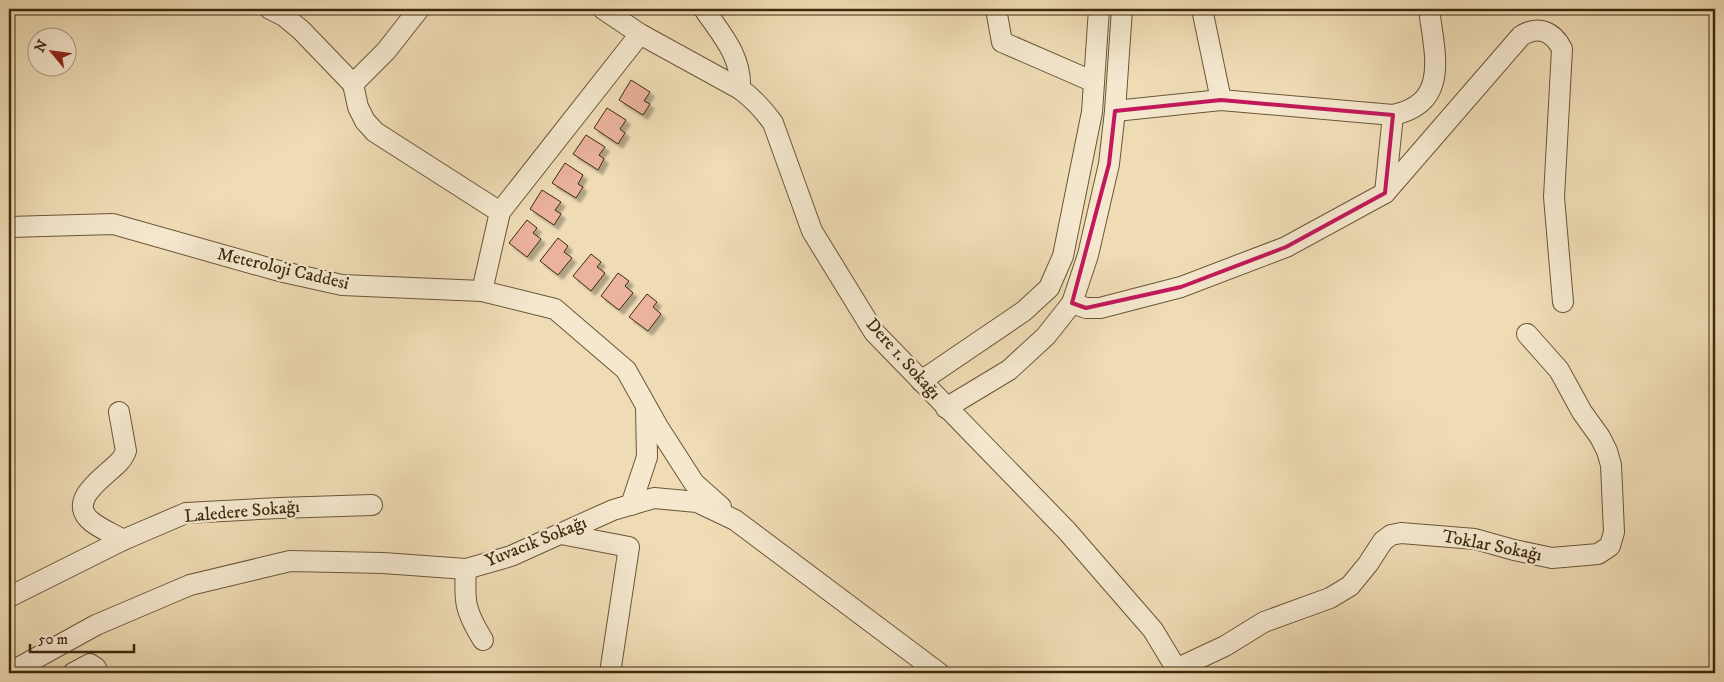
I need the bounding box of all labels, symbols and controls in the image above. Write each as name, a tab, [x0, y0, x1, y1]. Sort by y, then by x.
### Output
north arrow	[28, 28, 78, 78]
text: N	[31, 36, 52, 56]
street label: Meteroloji Caddesi	[215, 243, 351, 295]
street label: Dere 1. Sokağı	[861, 314, 945, 404]
street label: Laledere Sokağı	[183, 496, 301, 528]
street label: Yuvacık Sokağı	[482, 512, 590, 572]
street label: Toklar Sokağı	[1440, 526, 1544, 566]
scale bar	[30, 622, 134, 654]
text: 50 m	[38, 630, 68, 649]

